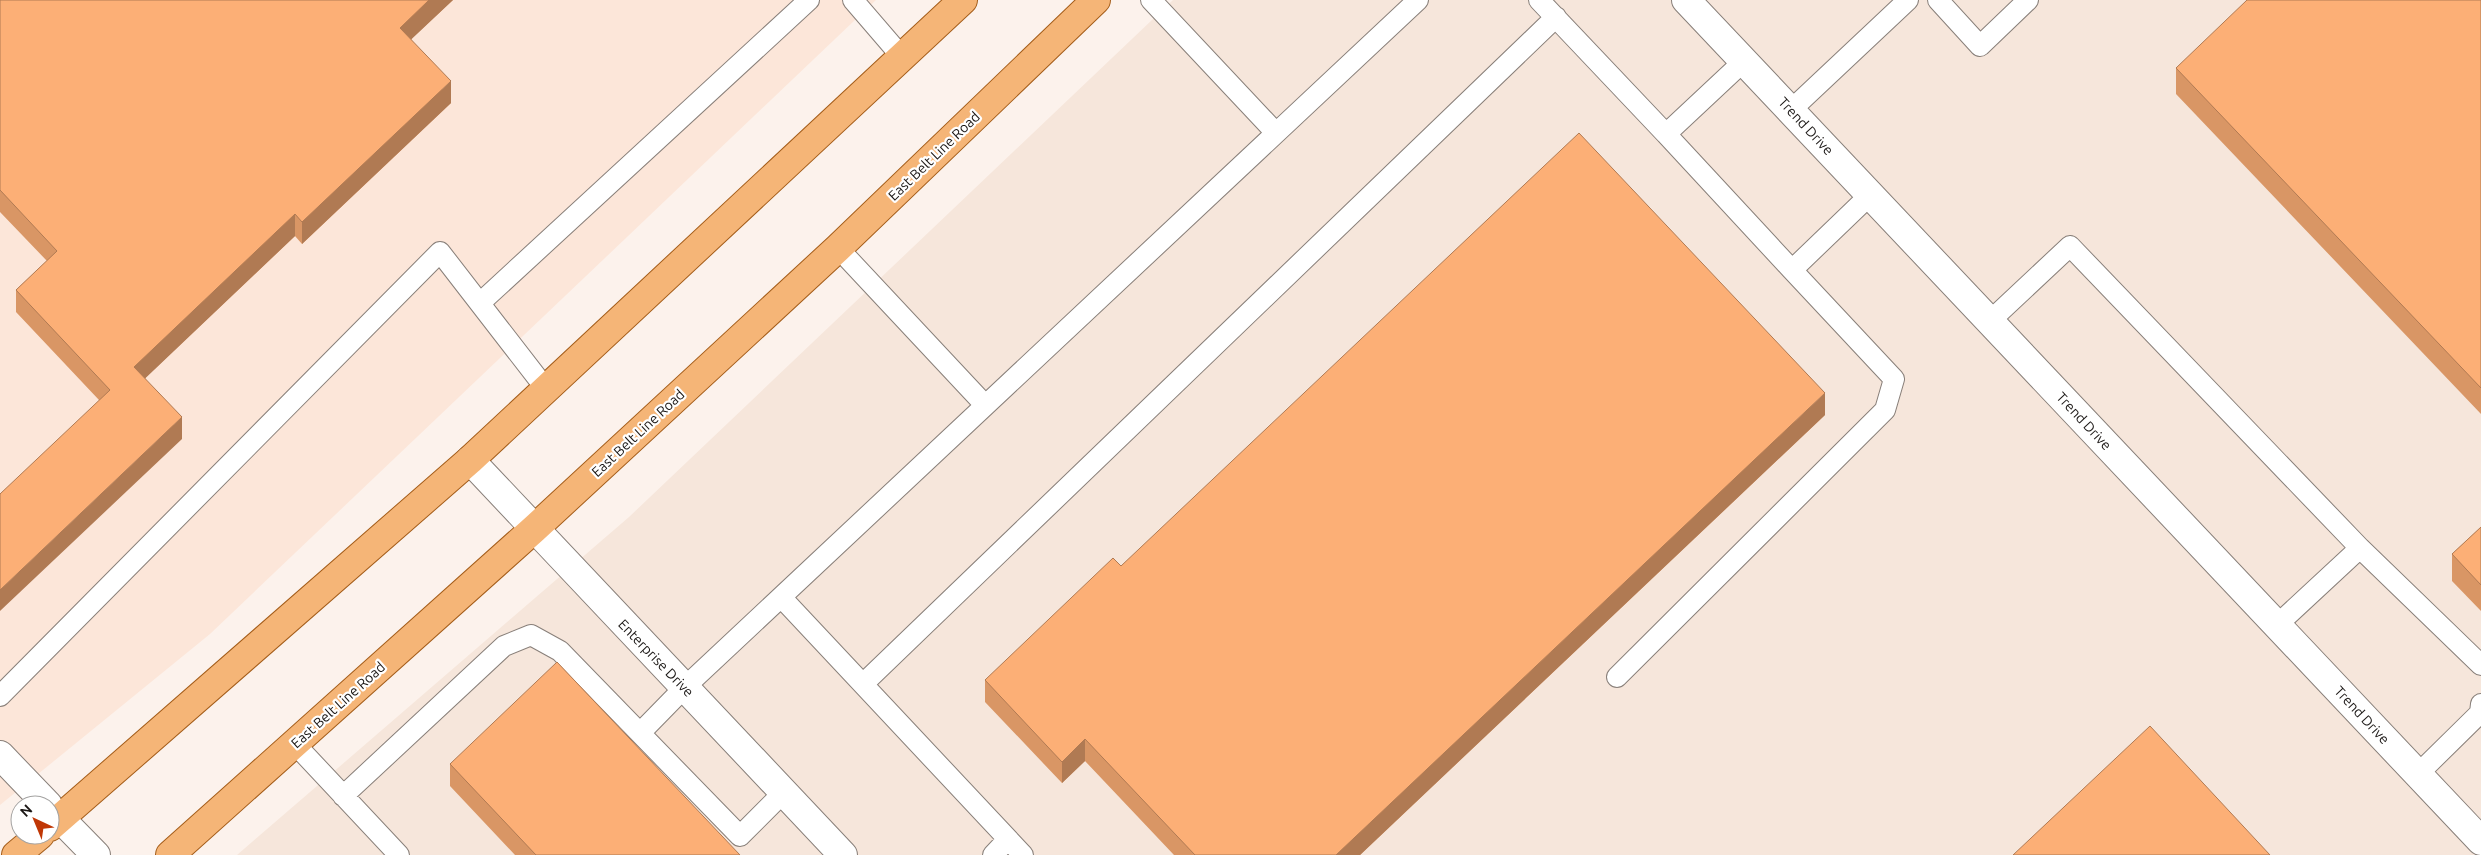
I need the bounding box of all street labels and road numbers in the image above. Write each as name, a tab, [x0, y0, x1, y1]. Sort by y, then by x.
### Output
street label: Trend Drive	[1775, 94, 1837, 158]
street label: East Belt Line Road	[885, 108, 983, 204]
street label: East Belt Line Road	[588, 386, 688, 480]
street label: Trend Drive	[2053, 389, 2115, 453]
street label: Enterprise Drive	[615, 616, 697, 700]
street label: East Belt Line Road	[288, 659, 388, 751]
street label: Trend Drive	[2331, 683, 2393, 747]

